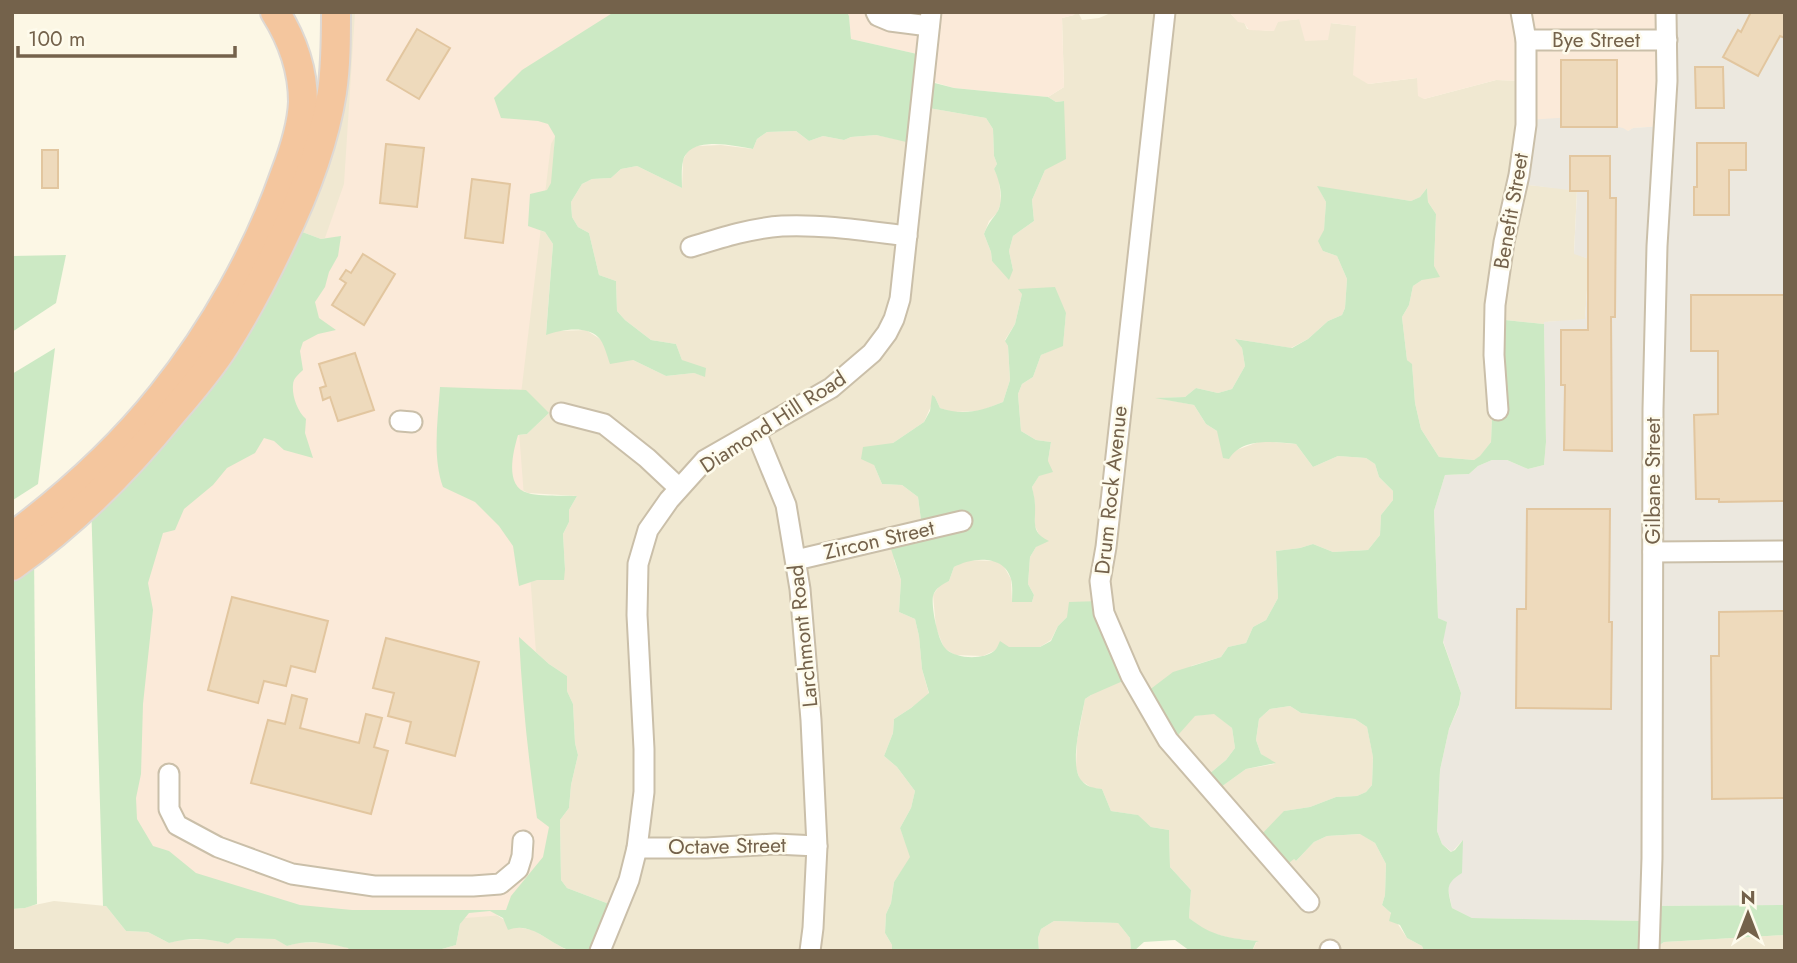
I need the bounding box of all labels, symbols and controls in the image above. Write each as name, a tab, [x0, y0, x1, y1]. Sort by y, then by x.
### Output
scale bar	[18, 14, 234, 58]
text: 100 m	[28, 24, 85, 54]
street label: Bye Street	[1552, 25, 1640, 55]
street label: Benefit Street	[1486, 151, 1536, 271]
street label: Diamond Hill Road	[694, 363, 852, 481]
street label: Drum Rock Avenue	[1087, 404, 1135, 576]
street label: Gilbane Street	[1638, 418, 1668, 544]
street label: Zircon Street	[821, 513, 937, 567]
street label: Larchmont Road	[781, 563, 825, 709]
street label: Octave Street	[668, 830, 786, 862]
north arrow	[1713, 879, 1783, 949]
text: N	[1740, 884, 1756, 911]

